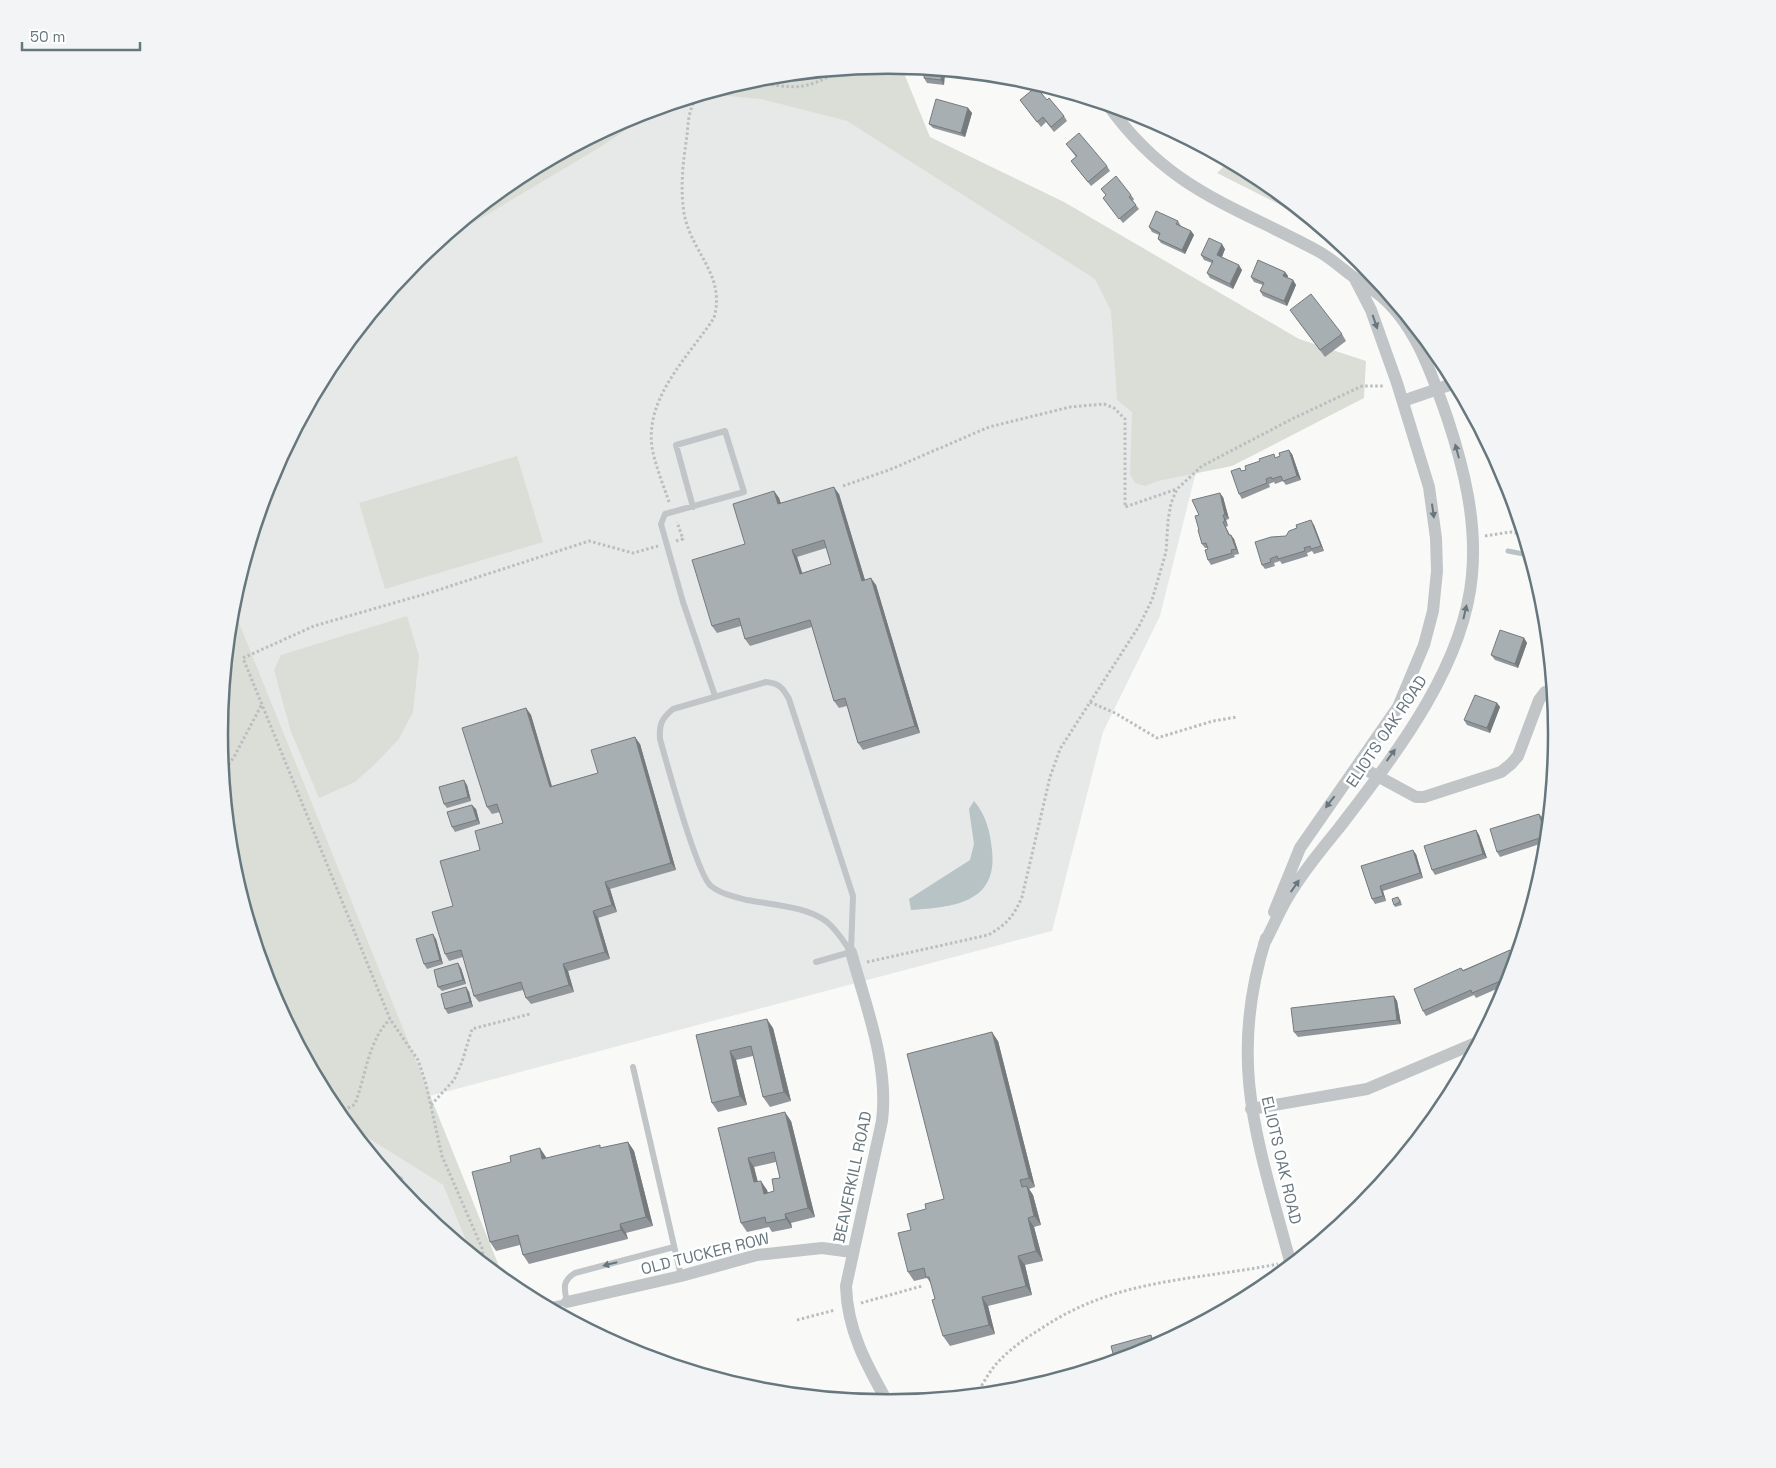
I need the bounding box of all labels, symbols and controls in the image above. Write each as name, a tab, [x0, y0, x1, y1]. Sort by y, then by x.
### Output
scale bar	[22, 20, 140, 52]
text: 50 m	[30, 27, 65, 46]
one-way arrow	[1372, 315, 1379, 330]
one-way arrow	[1453, 444, 1461, 459]
one-way arrow	[1430, 503, 1438, 519]
one-way arrow	[1461, 604, 1469, 619]
street label: ELIOTS OAK ROAD	[1341, 671, 1432, 791]
one-way arrow	[1386, 748, 1396, 762]
one-way arrow	[1325, 796, 1336, 809]
one-way arrow	[1291, 880, 1300, 893]
street label: ELIOTS OAK ROAD	[1257, 1094, 1306, 1226]
street label: BEAVERKILL ROAD	[828, 1109, 877, 1245]
street label: OLD TUCKER ROW	[639, 1227, 772, 1280]
one-way arrow	[602, 1260, 618, 1268]

